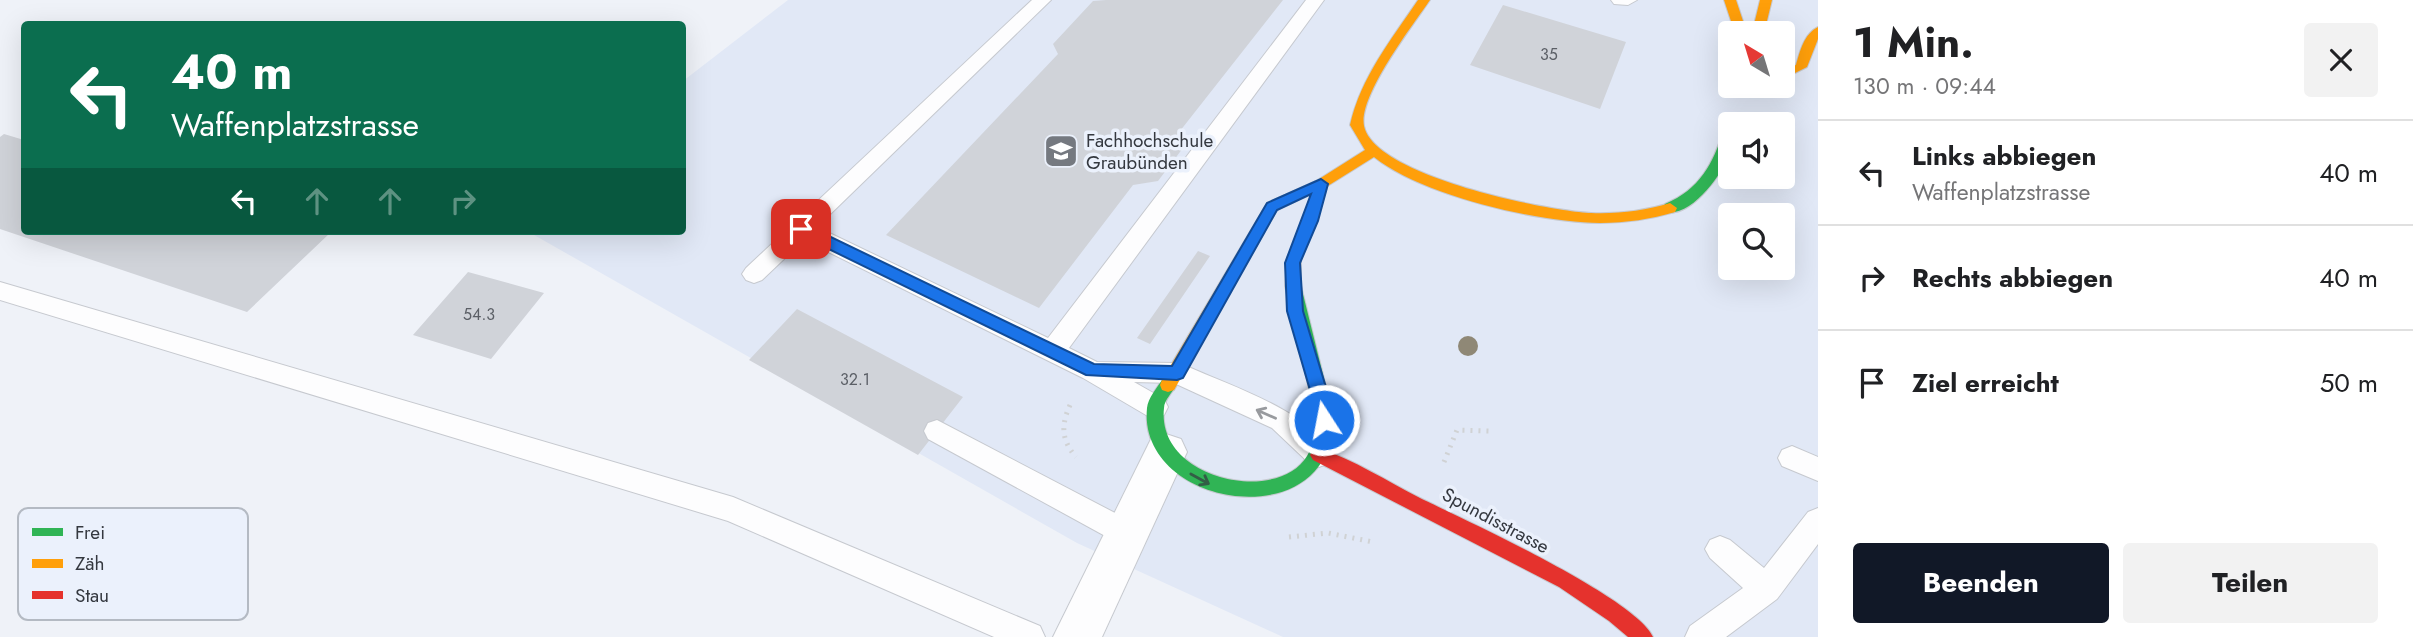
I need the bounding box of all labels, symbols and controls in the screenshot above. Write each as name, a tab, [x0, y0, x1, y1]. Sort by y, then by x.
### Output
text: 1 Min.	[1853, 12, 1974, 73]
north arrow	[1718, 21, 1796, 98]
map controls	[1718, 21, 1795, 280]
button: close	[2304, 23, 2378, 97]
text: 40 m	[171, 37, 293, 107]
house number: 35	[1540, 43, 1558, 66]
icon: left	[56, 49, 147, 140]
text: 130 m · 09:44	[1853, 69, 1996, 103]
text: Waffenplatzstrasse	[171, 102, 419, 148]
button: sound	[1718, 112, 1795, 189]
place label: Fachhochschule Graubünden	[1086, 127, 1214, 176]
school or university icon: Fachhochschule Graubünden	[1042, 132, 1080, 170]
text: Links abbiegen	[1912, 137, 2096, 175]
icon: left	[1853, 154, 1891, 192]
text: 40 m	[2319, 154, 2378, 192]
text: Waffenplatzstrasse	[1912, 175, 2090, 209]
icon: left	[225, 182, 263, 220]
icon: ahead	[298, 182, 336, 220]
icon: ahead	[371, 182, 409, 220]
icon: right	[444, 182, 482, 220]
pin	[771, 199, 831, 259]
button: search	[1718, 203, 1795, 280]
icon: arrive	[782, 210, 820, 248]
icon: right	[1853, 259, 1891, 297]
text: Rechts abbiegen	[1912, 259, 2113, 297]
text: 40 m	[2319, 259, 2378, 297]
house number: 54.3	[463, 303, 495, 326]
icon: arrive	[1853, 364, 1891, 402]
text: Ziel erreicht	[1912, 364, 2059, 402]
text: 50 m	[2320, 364, 2378, 402]
house number: 32.1	[840, 368, 870, 391]
position arrow	[1287, 383, 1361, 457]
one-way arrow	[1256, 406, 1277, 420]
one-way arrow	[1189, 472, 1209, 486]
street label: Spundisstrasse	[1438, 481, 1554, 560]
legend	[18, 508, 248, 620]
text: Frei	[75, 519, 105, 546]
button: Beenden	[1853, 543, 2109, 623]
button: Teilen	[2123, 543, 2378, 623]
text: Zäh	[75, 550, 105, 577]
text: Stau	[75, 582, 109, 609]

